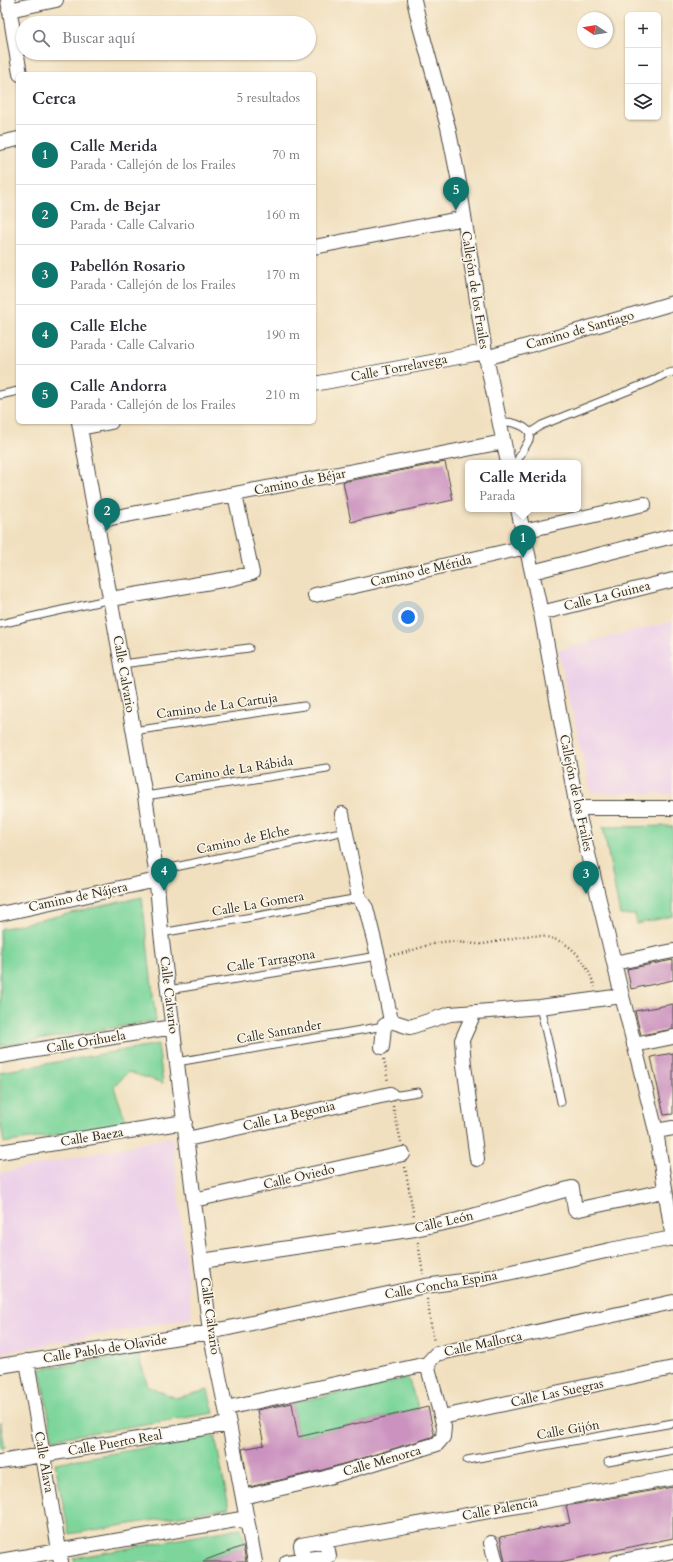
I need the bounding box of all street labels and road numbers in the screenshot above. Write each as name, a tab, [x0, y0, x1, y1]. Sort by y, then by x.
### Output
street label: Callejón de los Frailes	[457, 230, 493, 350]
street label: Camino de Santiago	[524, 306, 636, 354]
street label: Calle Torrelavega	[349, 350, 449, 386]
street label: Camino de Béjar	[253, 464, 348, 500]
street label: Camino de Mérida	[369, 551, 474, 591]
street label: Calle La Guinea	[562, 576, 652, 615]
street label: Calle Calvario	[108, 634, 140, 714]
street label: Camino de La Cartuja	[155, 689, 279, 723]
street label: Callejón de los Frailes	[555, 733, 597, 853]
street label: Camino de La Rábida	[174, 752, 295, 788]
street label: Camino de Elche	[195, 821, 291, 859]
street label: Camino de Nájera	[27, 878, 130, 916]
street label: Calle La Gomera	[211, 887, 306, 921]
street label: Calle Tarragona	[226, 945, 317, 977]
street label: Calle Calvario	[155, 955, 183, 1035]
street label: Calle Santander	[235, 1016, 323, 1048]
street label: Calle Orihuela	[45, 1026, 127, 1058]
street label: Calle La Begonia	[241, 1097, 337, 1135]
street label: Calle Baeza	[59, 1123, 125, 1151]
street label: Calle Oviedo	[261, 1160, 337, 1194]
street label: Calle León	[413, 1206, 476, 1237]
street label: Calle Concha Espina	[383, 1266, 499, 1304]
street label: Calle Calvario	[196, 1276, 224, 1356]
street label: Calle Mallorca	[442, 1327, 524, 1361]
street label: Calle Pablo de Olavide	[42, 1330, 168, 1368]
street label: Calle Las Suegras	[509, 1374, 605, 1412]
street label: Calle Gijón	[535, 1416, 601, 1444]
street label: Calle Puerto Real	[66, 1426, 164, 1460]
street label: Calle Alava	[30, 1430, 58, 1494]
street label: Calle Menorca	[341, 1441, 423, 1481]
street label: Calle Palencia	[461, 1493, 540, 1525]

